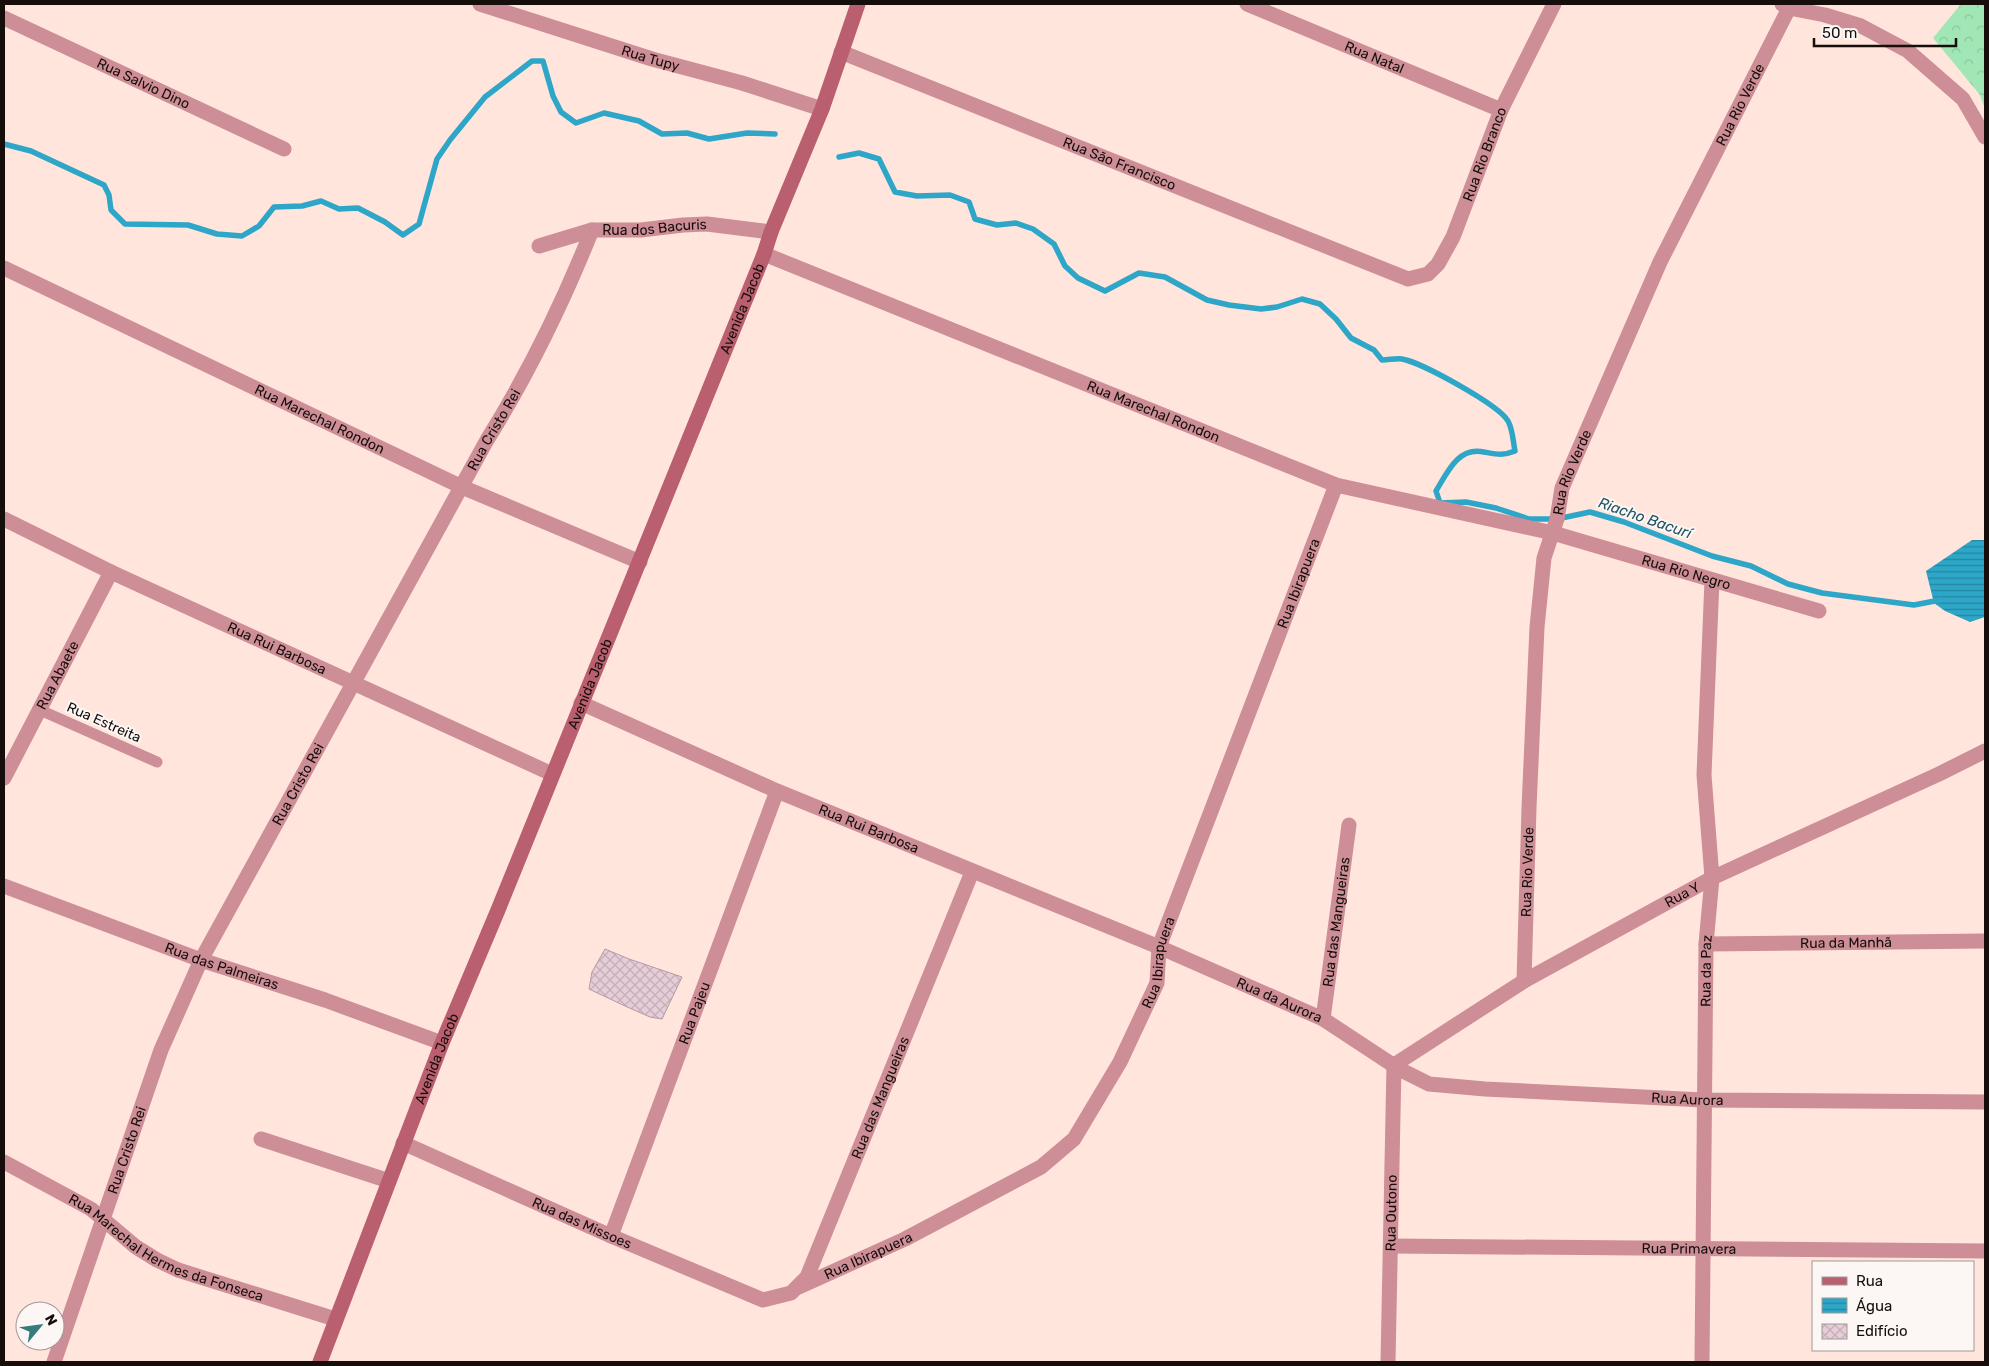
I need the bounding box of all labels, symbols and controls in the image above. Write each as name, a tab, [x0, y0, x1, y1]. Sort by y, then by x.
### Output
scale bar	[1814, 15, 1956, 47]
text: 50 m	[1822, 24, 1857, 42]
street label: Rua Natal	[1342, 38, 1406, 78]
street label: Rua Tupy	[619, 42, 682, 75]
street label: Rua Salvio Dino	[94, 55, 193, 113]
street label: Rua Rio Verde	[1712, 61, 1768, 149]
street label: Rua Rio Branco	[1459, 105, 1510, 204]
street label: Rua São Francisco	[1060, 134, 1178, 194]
street label: Rua dos Bacuris	[602, 216, 707, 239]
street label: Avenida Jacob	[716, 261, 768, 356]
street label: Rua Marechal Rondon	[1084, 377, 1222, 446]
street label: Rua Marechal Rondon	[252, 381, 387, 458]
street label: Rua Cristo Rei	[464, 386, 524, 474]
street label: Rua Rio Verde	[1550, 427, 1595, 516]
water label: Riacho Bacurí	[1596, 494, 1696, 543]
street label: Rua Ibirapuera	[1274, 536, 1324, 631]
street label: Rua Rio Negro	[1640, 551, 1733, 594]
street label: Rua Rui Barbosa	[225, 619, 329, 678]
street label: Avenida Jacob	[564, 636, 616, 732]
street label: Rua Abaete	[33, 638, 83, 712]
street label: Rua Estreita	[64, 699, 144, 746]
street label: Rua Cristo Rei	[269, 740, 328, 828]
street label: Rua Rui Barbosa	[816, 801, 921, 857]
street label: Rua Rio Verde	[1518, 827, 1537, 917]
street label: Rua das Mangueiras	[1319, 856, 1354, 988]
street label: Rua Y	[1662, 878, 1703, 911]
street label: Rua Ibirapuera	[1138, 914, 1179, 1011]
street label: Rua da Paz	[1697, 934, 1716, 1007]
street label: Rua da Manhã	[1800, 934, 1892, 952]
street label: Rua das Palmeiras	[162, 939, 281, 993]
street label: Rua da Aurora	[1234, 974, 1325, 1027]
street label: Rua Pajeu	[675, 980, 714, 1047]
street label: Avenida Jacob	[411, 1011, 463, 1107]
street label: Rua das Mangueiras	[848, 1034, 913, 1162]
street label: Rua Aurora	[1651, 1089, 1724, 1109]
street label: Rua Cristo Rei	[104, 1104, 150, 1196]
street label: Rua Outono	[1382, 1174, 1401, 1252]
street label: Rua Marechal Hermes da Fonseca	[66, 1191, 266, 1305]
street label: Rua das Missoes	[529, 1194, 634, 1253]
street label: Rua Ibirapuera	[822, 1229, 915, 1283]
street label: Rua Primavera	[1641, 1240, 1736, 1258]
legend	[1812, 1261, 1974, 1351]
text: Rua	[1856, 1272, 1883, 1290]
text: Água	[1856, 1297, 1892, 1315]
north arrow	[15, 1301, 65, 1351]
text: N	[41, 1311, 61, 1328]
text: Edifício	[1856, 1322, 1908, 1340]

